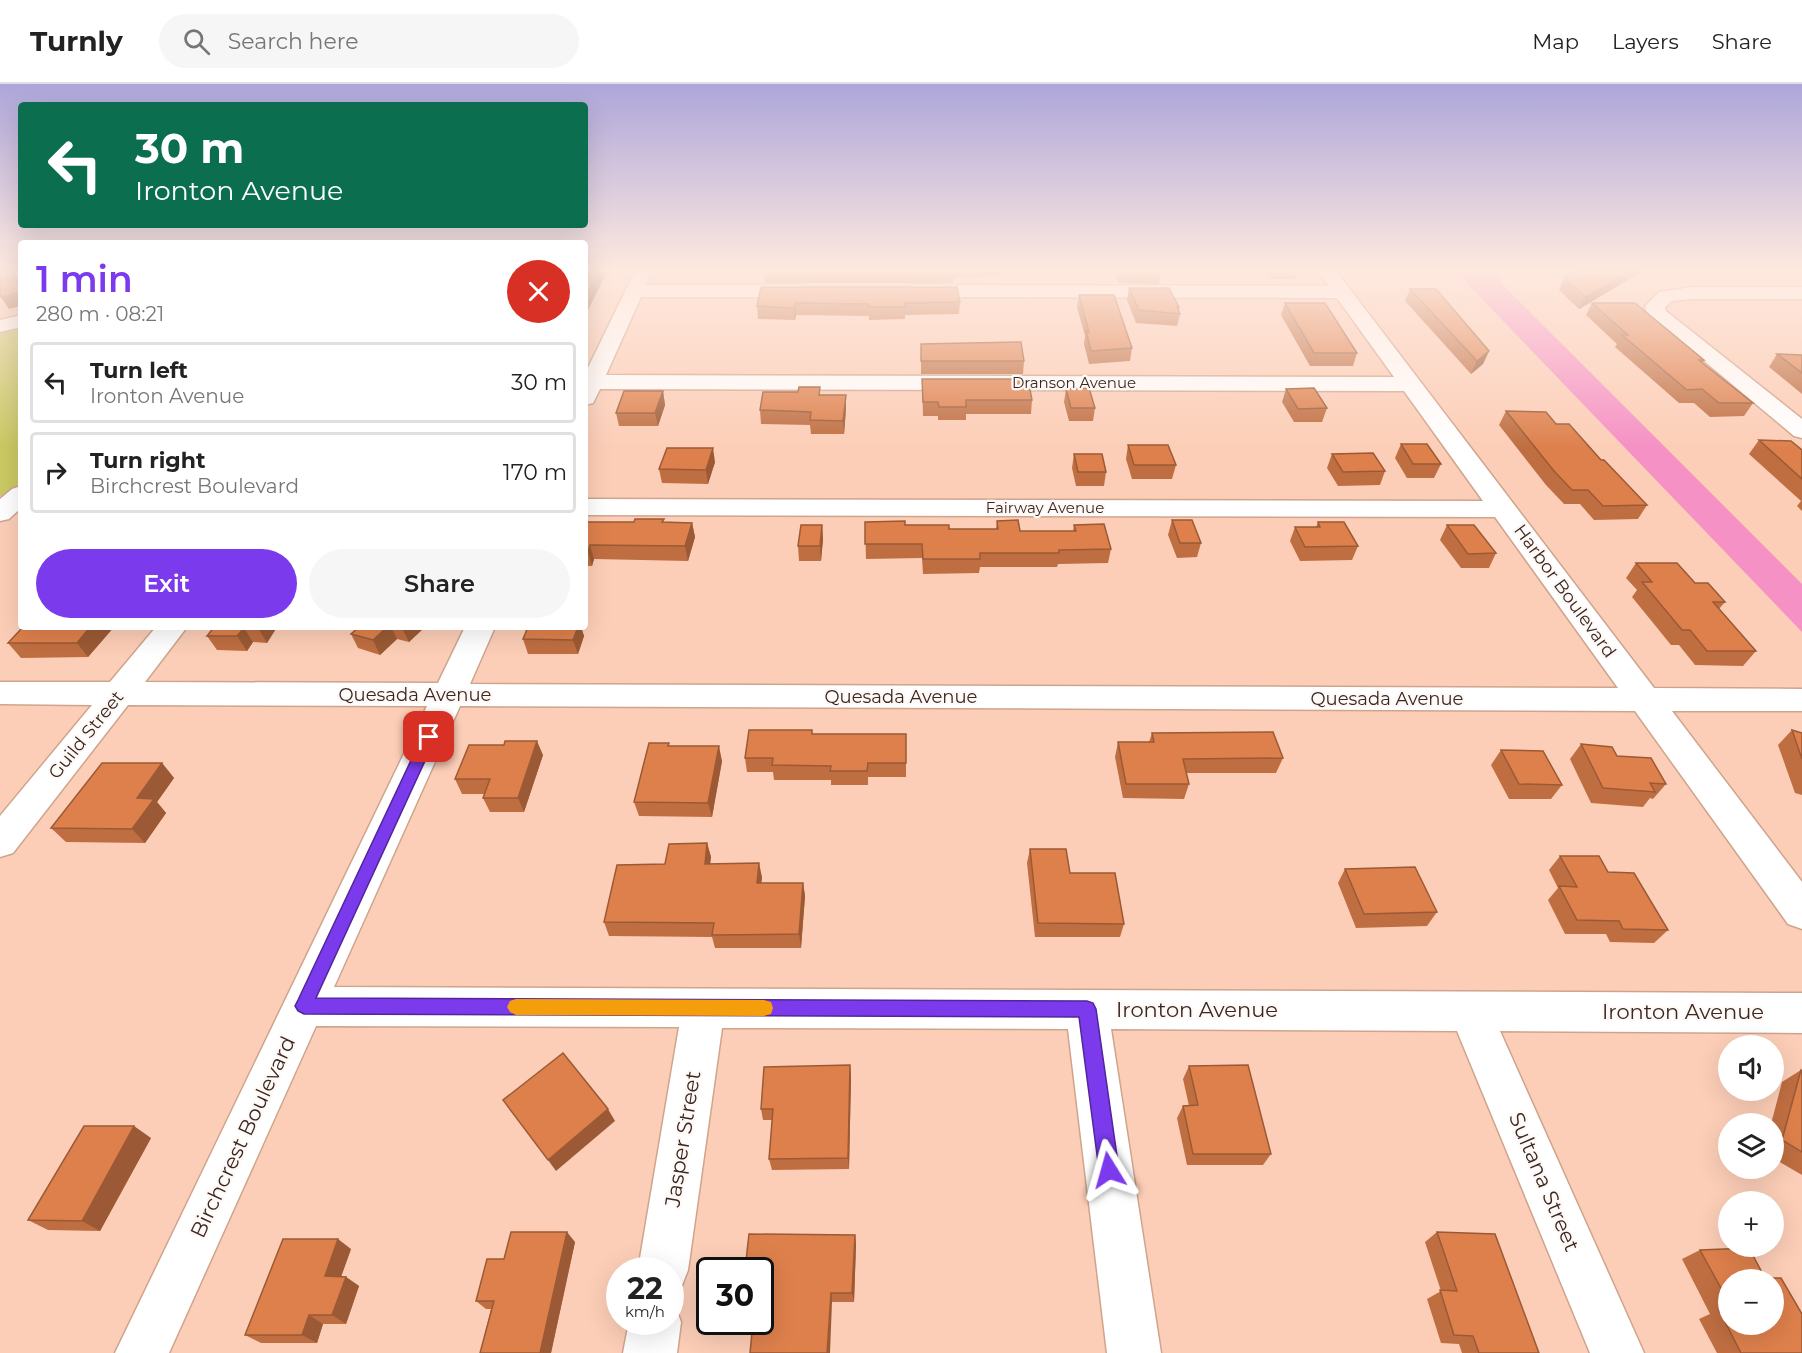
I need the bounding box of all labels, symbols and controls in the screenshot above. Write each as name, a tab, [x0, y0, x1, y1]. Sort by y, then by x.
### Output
search box	[159, 14, 579, 68]
text: Turnly	[30, 24, 123, 58]
icon: search	[180, 25, 213, 58]
text: Search here	[228, 28, 359, 55]
text: Map	[1532, 29, 1579, 54]
text: Layers	[1612, 29, 1679, 54]
text: Share	[1712, 29, 1772, 54]
text: 30 m	[135, 122, 244, 174]
icon: left	[36, 126, 114, 204]
text: Ironton Avenue	[135, 174, 343, 207]
text: 1 min	[36, 257, 133, 301]
button: close	[507, 260, 570, 323]
text: 280 m · 08:21	[36, 302, 164, 326]
text: Turn left	[90, 357, 188, 384]
icon: left	[39, 366, 72, 399]
text: 30 m	[511, 369, 567, 396]
street label: Dranson Avenue	[1012, 373, 1136, 392]
text: Ironton Avenue	[90, 384, 244, 408]
text: Turn right	[90, 447, 205, 474]
icon: right	[39, 456, 72, 489]
text: 170 m	[503, 459, 567, 486]
text: Birchcrest Boulevard	[90, 474, 299, 498]
street label: Fairway Avenue	[986, 498, 1104, 517]
street label: Harbor Boulevard	[1509, 520, 1621, 662]
button: Exit	[36, 549, 297, 618]
button: Share	[309, 549, 570, 618]
street label: Quesada Avenue	[339, 684, 492, 706]
street label: Guild Street	[44, 686, 128, 784]
street label: Quesada Avenue	[825, 686, 978, 708]
street label: Quesada Avenue	[1311, 688, 1464, 710]
pin	[403, 711, 454, 762]
icon: arrive	[412, 720, 445, 753]
street label: Ironton Avenue	[1116, 997, 1278, 1022]
street label: Ironton Avenue	[1602, 999, 1764, 1024]
street label: Birchcrest Boulevard	[185, 1032, 300, 1242]
map controls	[1718, 1035, 1784, 1335]
button: sound	[1718, 1035, 1784, 1101]
street label: Jasper Street	[659, 1069, 706, 1210]
street label: Sultana Street	[1504, 1109, 1585, 1255]
button: layers	[1718, 1113, 1784, 1179]
position arrow	[1077, 1138, 1141, 1202]
button: +	[1718, 1191, 1784, 1257]
speed limit sign: 30	[696, 1257, 774, 1335]
button: −	[1718, 1269, 1784, 1335]
text: 22	[627, 1270, 663, 1307]
text: km/h	[625, 1302, 665, 1321]

